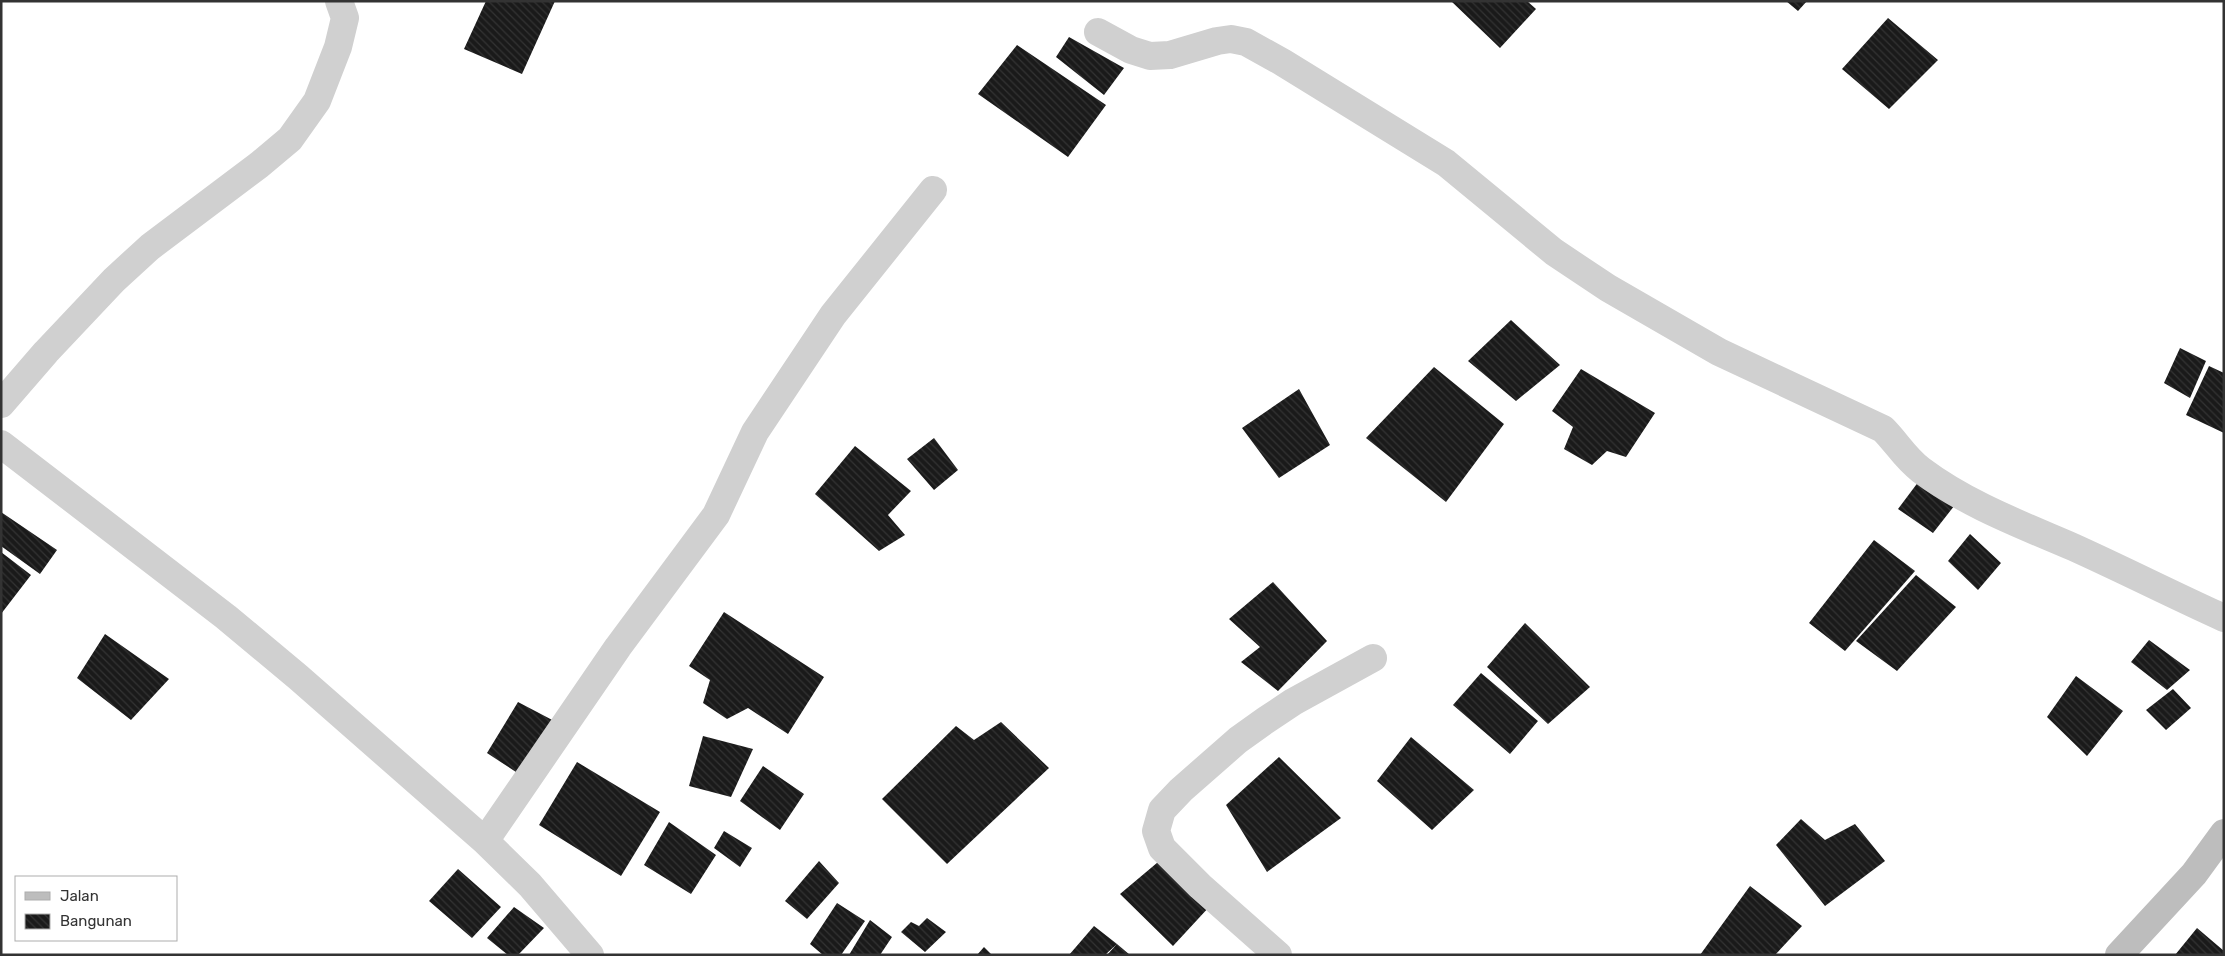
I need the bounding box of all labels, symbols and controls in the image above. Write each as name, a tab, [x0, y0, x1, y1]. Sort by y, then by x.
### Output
legend	[15, 876, 178, 941]
text: Jalan	[60, 887, 99, 905]
text: Bangunan	[60, 912, 132, 930]

